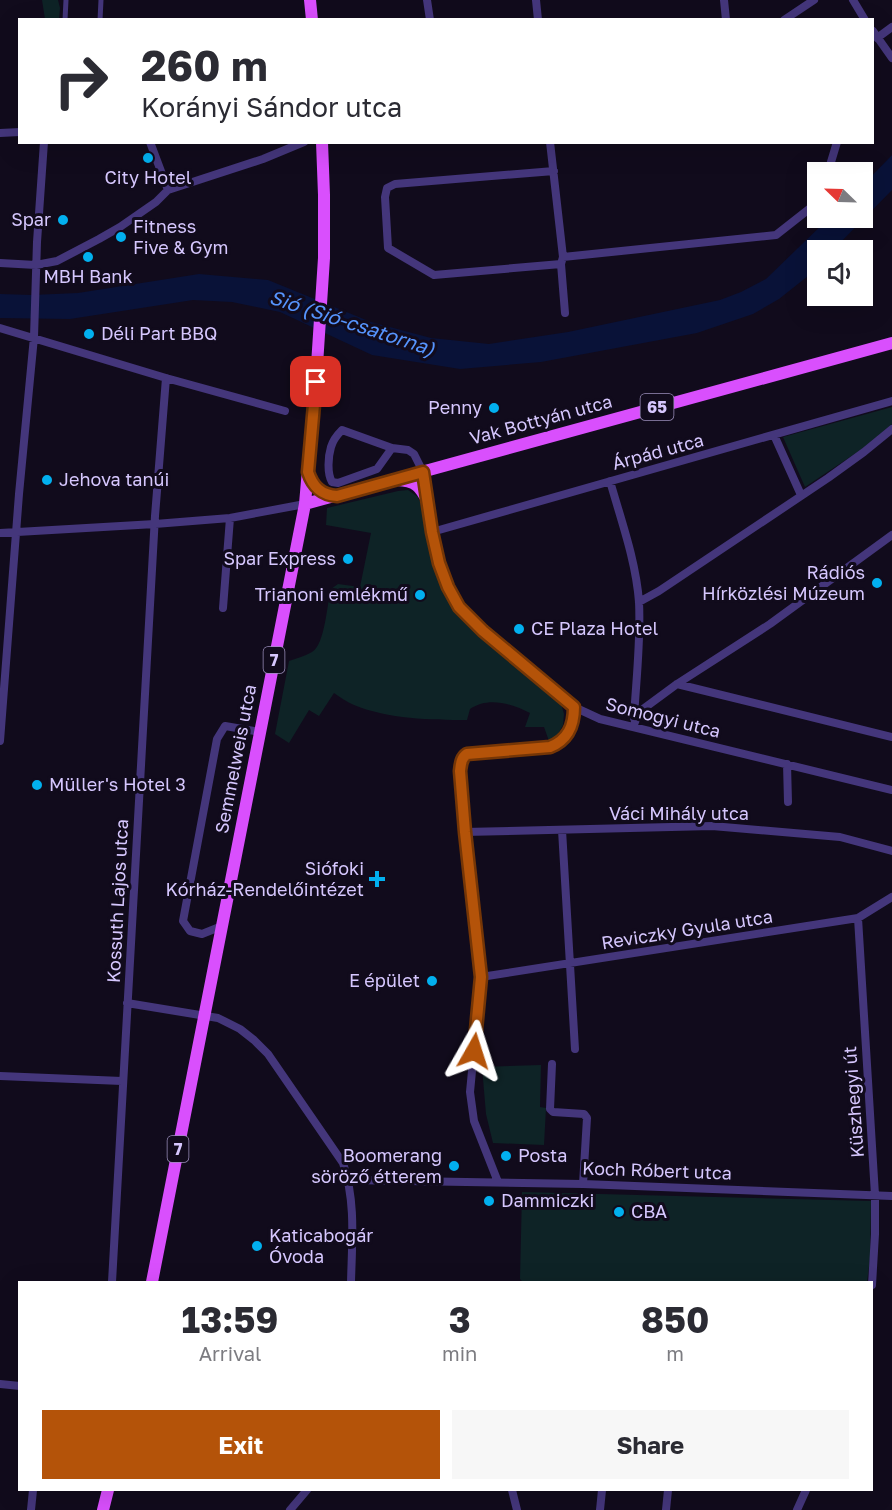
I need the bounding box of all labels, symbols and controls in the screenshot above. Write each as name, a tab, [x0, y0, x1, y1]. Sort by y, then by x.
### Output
text: 260 m	[141, 40, 268, 90]
icon: right	[42, 42, 120, 120]
text: Korányi Sándor utca	[141, 91, 402, 123]
marker: City Hotel	[141, 151, 155, 165]
north arrow	[807, 162, 873, 228]
map controls	[807, 162, 873, 306]
place label: City Hotel	[104, 166, 192, 188]
place label: Spar	[11, 208, 51, 230]
marker: Spar	[56, 213, 70, 227]
place label: Fitness Five & Gym	[133, 215, 228, 258]
marker: Fitness Five & Gym	[114, 230, 128, 244]
button: sound	[807, 240, 873, 306]
marker: MBH Bank	[81, 250, 95, 264]
place label: MBH Bank	[43, 265, 133, 287]
water label: Sió (Sió-csatorna)	[267, 284, 438, 360]
place label: Déli Part BBQ	[101, 322, 217, 344]
marker: Déli Part BBQ	[82, 327, 96, 341]
pin	[290, 356, 341, 407]
icon: arrive	[299, 365, 332, 398]
street label: Vak Bottyán utca	[467, 389, 614, 449]
road number: 65	[640, 394, 674, 420]
place label: Penny	[428, 396, 482, 418]
marker: Penny	[487, 401, 501, 415]
street label: Árpád utca	[610, 428, 706, 474]
place label: Jehova tanúi	[59, 468, 169, 490]
marker: Jehova tanúi	[40, 473, 54, 487]
place label: Spar Express	[223, 547, 336, 569]
marker: Spar Express	[341, 552, 355, 566]
place label: Rádiós Hírközlési Múzeum	[702, 561, 865, 604]
marker: Rádiós Hírközlési Múzeum	[870, 576, 884, 590]
place label: Trianoni emlékmű	[255, 583, 408, 605]
marker: Trianoni emlékmű	[413, 588, 427, 602]
place label: CE Plaza Hotel	[531, 617, 658, 639]
marker: CE Plaza Hotel	[512, 622, 526, 636]
road number: 7	[264, 647, 284, 673]
street label: Semmelweis utca	[210, 682, 260, 835]
street label: Somogyi utca	[604, 692, 723, 742]
place label: Müller's Hotel 3	[49, 773, 186, 795]
marker: Müller's Hotel 3	[30, 778, 44, 792]
street label: Váci Mihály utca	[609, 802, 749, 824]
street label: Kossuth Lajos utca	[102, 819, 132, 983]
place label: Siófoki Kórház-Rendelőintézet	[166, 857, 364, 900]
marker: Siófoki Kórház-Rendelőintézet	[368, 870, 386, 888]
street label: Reviczky Gyula utca	[600, 905, 774, 953]
place label: E épület	[349, 969, 420, 991]
marker: E épület	[425, 974, 439, 988]
position arrow	[442, 1019, 506, 1083]
street label: Küszhegyi út	[838, 1046, 868, 1159]
road number: 7	[168, 1136, 188, 1162]
place label: Boomerang söröző étterem	[311, 1144, 442, 1187]
place label: Posta	[518, 1144, 567, 1166]
marker: Posta	[499, 1149, 513, 1163]
street label: Koch Róbert utca	[582, 1156, 732, 1184]
marker: Boomerang söröző étterem	[447, 1159, 461, 1173]
place label: Dammiczki	[501, 1189, 594, 1211]
marker: Dammiczki	[482, 1194, 496, 1208]
place label: CBA	[631, 1200, 667, 1222]
marker: CBA	[612, 1205, 626, 1219]
place label: Katicabogár Óvoda	[269, 1224, 373, 1267]
marker: Katicabogár Óvoda	[250, 1239, 264, 1253]
text: 13:59	[182, 1298, 278, 1341]
text: 3	[449, 1298, 471, 1341]
text: 850	[641, 1298, 709, 1341]
text: Arrival	[199, 1341, 261, 1365]
text: min	[442, 1341, 477, 1365]
text: m	[666, 1341, 684, 1365]
button: Exit	[42, 1410, 440, 1479]
button: Share	[452, 1410, 849, 1479]

